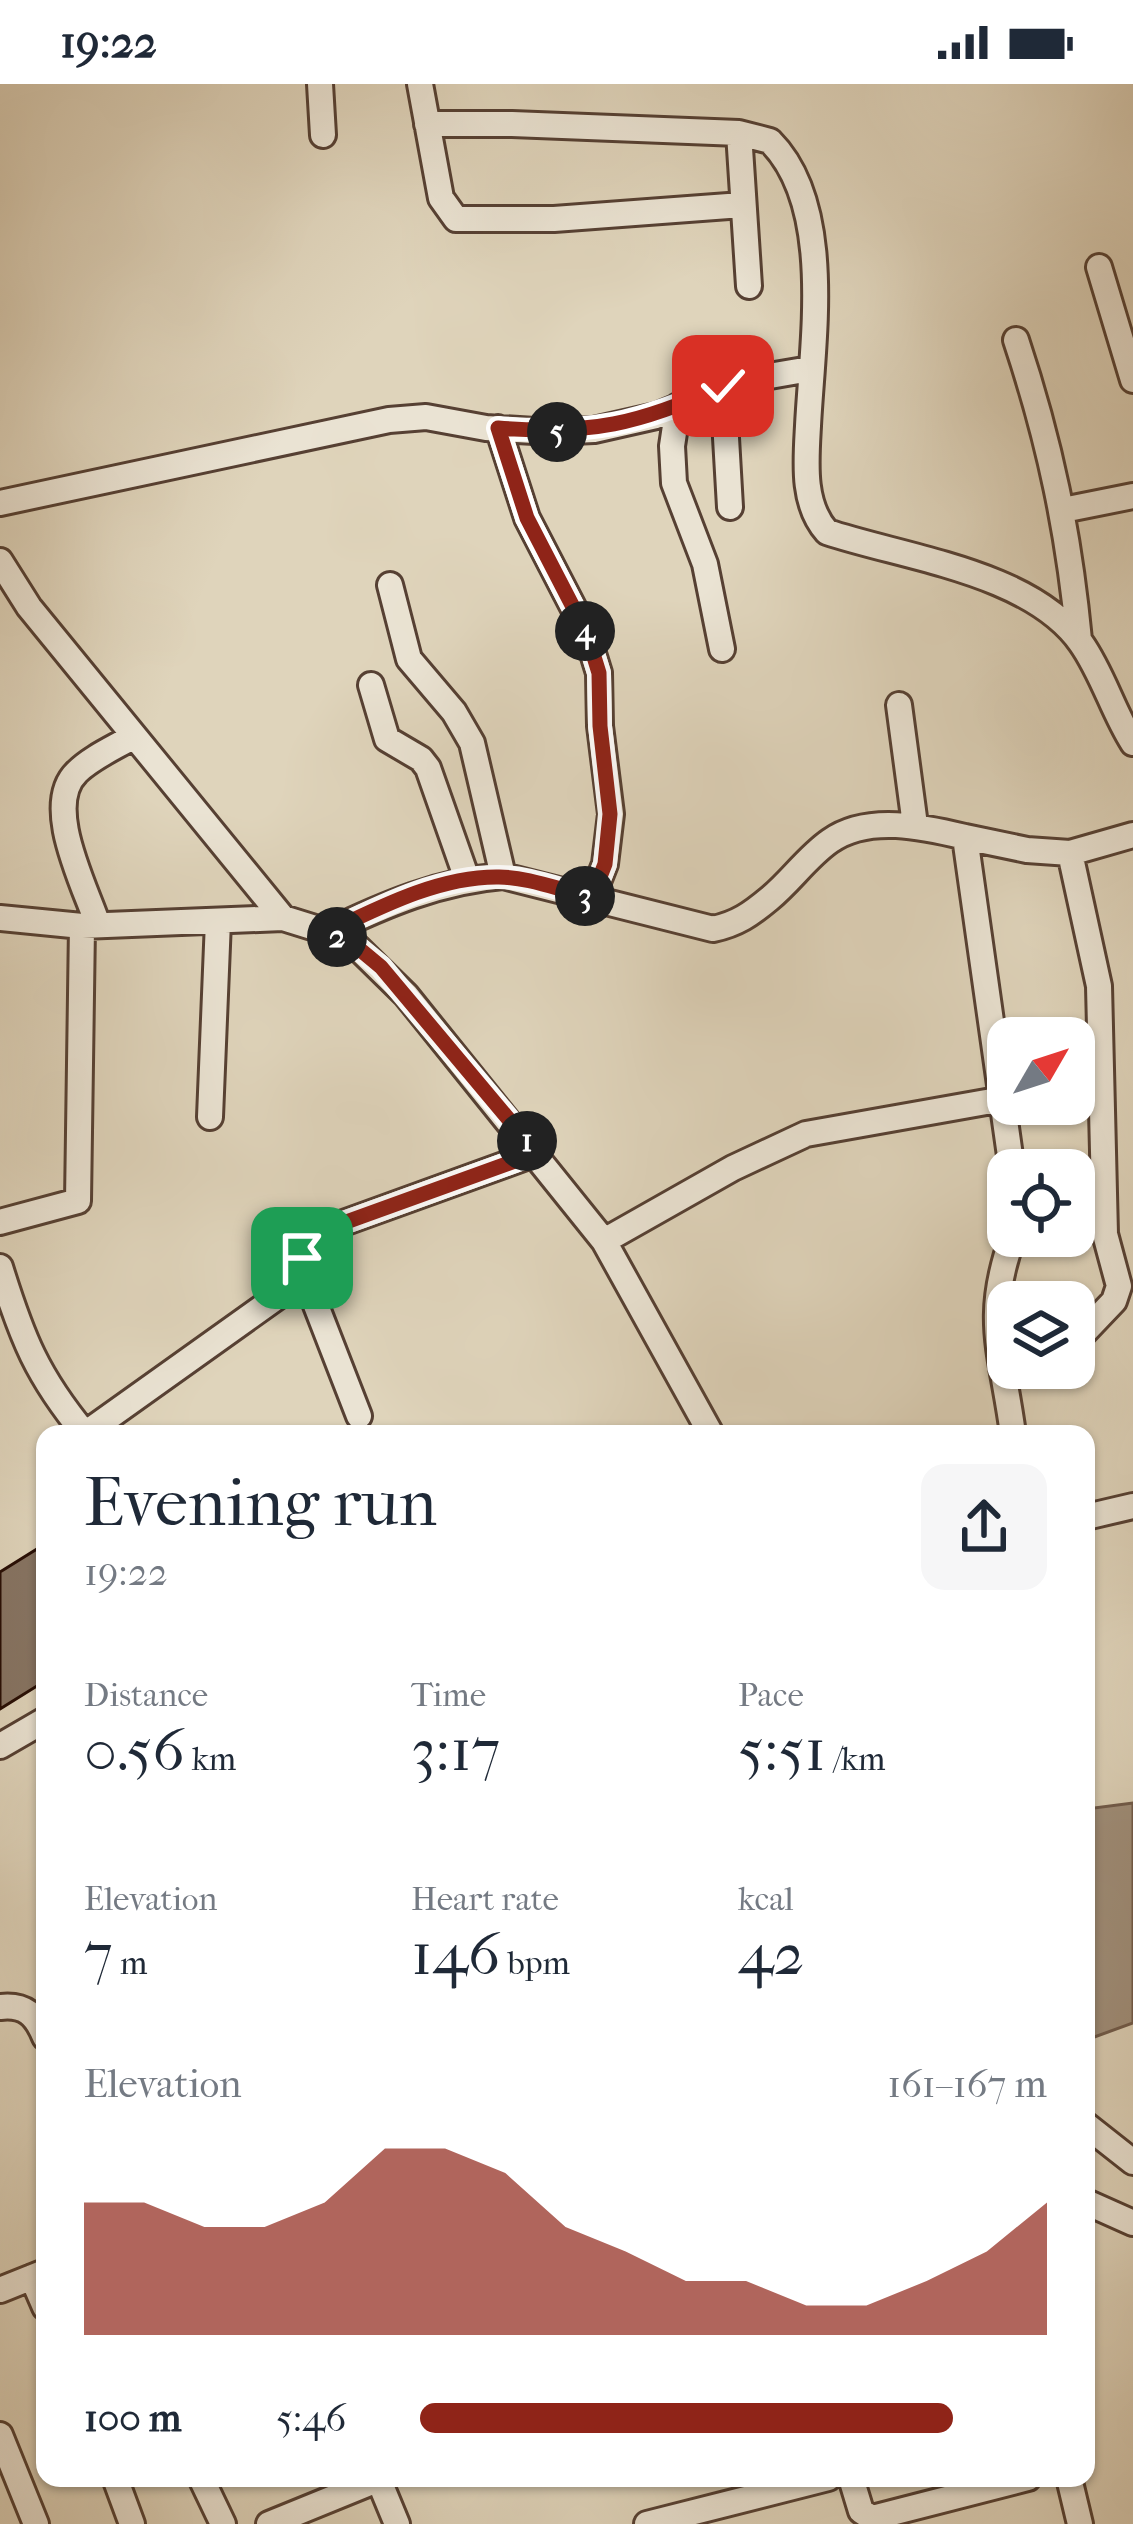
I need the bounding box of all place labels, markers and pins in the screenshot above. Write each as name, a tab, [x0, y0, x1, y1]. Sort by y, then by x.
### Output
pin	[672, 335, 774, 437]
pin: 5	[527, 402, 587, 462]
pin: 4	[555, 601, 615, 661]
pin: 3	[555, 866, 615, 926]
pin: 2	[307, 907, 367, 967]
pin: 1	[497, 1111, 557, 1171]
pin	[251, 1207, 353, 1309]

